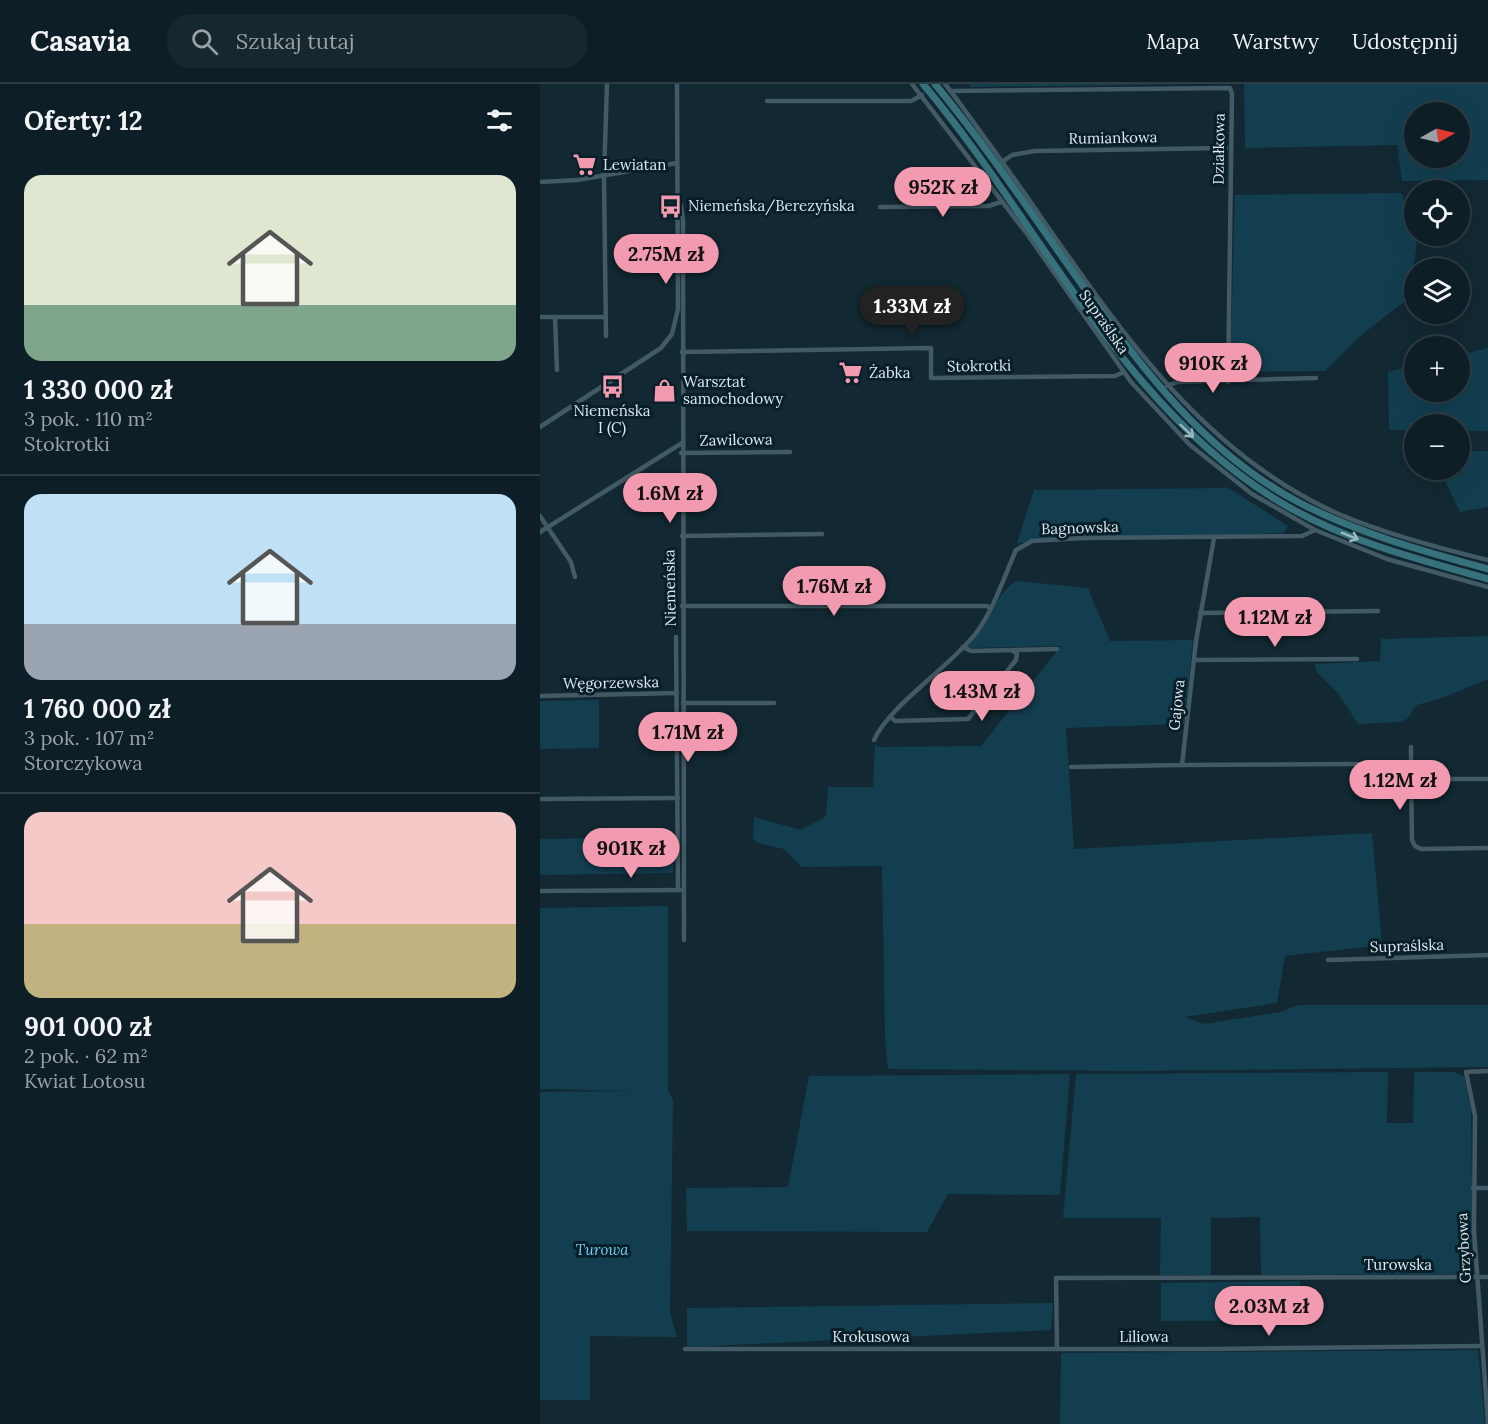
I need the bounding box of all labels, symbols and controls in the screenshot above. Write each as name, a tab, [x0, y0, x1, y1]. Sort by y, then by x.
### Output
search box	[167, 14, 587, 68]
text: Casavia	[30, 23, 131, 59]
icon: search	[188, 25, 221, 58]
text: Szukaj tutaj	[236, 27, 355, 55]
text: Mapa	[1146, 28, 1200, 55]
text: Warstwy	[1233, 28, 1319, 55]
text: Udostępnij	[1352, 28, 1458, 55]
north arrow	[1404, 102, 1470, 168]
map controls	[1404, 102, 1470, 480]
text: Oferty: 12	[24, 104, 143, 137]
icon: filters	[483, 104, 516, 137]
street label: Działkowa	[1208, 113, 1229, 185]
street label: Rumiankowa	[1068, 127, 1158, 148]
supermarket icon: Lewiatan	[572, 152, 598, 178]
place label: Lewiatan	[603, 155, 666, 174]
pin: 952K zł	[888, 167, 998, 218]
text: 952K zł	[908, 174, 978, 199]
button: locate	[1404, 180, 1470, 246]
bus stop icon: Niemeńska/Berezyńska	[657, 193, 683, 219]
place label: Niemeńska/Berezyńska	[688, 196, 855, 216]
icon: home	[216, 214, 324, 322]
pin: 2.75M zł	[604, 234, 728, 285]
text: 2.75M zł	[628, 241, 704, 266]
button: layers	[1404, 258, 1470, 324]
pin: 1.33M zł	[850, 286, 974, 337]
street label: Supraślska	[1075, 286, 1134, 358]
text: 1.33M zł	[874, 293, 950, 318]
button: +	[1404, 336, 1470, 402]
pin: 910K zł	[1158, 343, 1268, 394]
text: 910K zł	[1179, 350, 1247, 375]
street label: Stokrotki	[947, 355, 1011, 376]
supermarket icon: Żabka	[838, 360, 864, 386]
place label: Żabka	[869, 363, 911, 382]
place label: Warsztat samochodowy	[683, 372, 783, 408]
text: 1 330 000 zł	[24, 373, 172, 406]
bus stop icon: Niemeńska I (C)	[599, 374, 625, 400]
shop icon: Warsztat samochodowy	[652, 378, 678, 404]
place label: Niemeńska I (C)	[573, 401, 651, 438]
text: 3 pok. · 110 m²	[24, 406, 153, 431]
button: −	[1404, 414, 1470, 480]
one-way arrow	[1180, 423, 1195, 438]
street label: Zawilcowa	[699, 429, 773, 450]
text: Stokrotki	[24, 431, 110, 456]
pin: 1.6M zł	[615, 473, 725, 524]
text: 1.6M zł	[637, 480, 703, 505]
street label: Bagnowska	[1041, 517, 1119, 538]
one-way arrow	[1340, 531, 1359, 542]
icon: home	[216, 533, 324, 641]
street label: Niemeńska	[659, 549, 680, 627]
pin: 1.76M zł	[772, 566, 896, 617]
text: 1.76M zł	[797, 573, 871, 598]
pin: 1.12M zł	[1213, 597, 1337, 648]
text: 1.12M zł	[1238, 604, 1312, 629]
pin: 1.43M zł	[920, 671, 1044, 722]
street label: Węgorzewska	[563, 672, 660, 693]
text: 1.43M zł	[944, 678, 1020, 703]
street label: Gajowa	[1164, 678, 1189, 731]
text: 1 760 000 zł	[24, 692, 170, 725]
pin: 1.71M zł	[626, 712, 750, 763]
text: 1.71M zł	[652, 719, 724, 744]
text: 3 pok. · 107 m²	[24, 725, 155, 750]
text: Storczykowa	[24, 750, 143, 775]
pin: 1.12M zł	[1338, 760, 1462, 811]
text: 1.12M zł	[1363, 767, 1437, 792]
pin: 901K zł	[576, 828, 686, 879]
text: 901K zł	[597, 835, 665, 860]
icon: home	[216, 851, 324, 959]
street label: Supraślska	[1370, 935, 1445, 956]
text: 901 000 zł	[24, 1010, 151, 1043]
text: 2 pok. · 62 m²	[24, 1043, 148, 1068]
text: Kwiat Lotosu	[24, 1068, 145, 1093]
street label: Grzybowa	[1452, 1212, 1475, 1284]
park label: Turowa	[575, 1240, 629, 1259]
street label: Turowska	[1364, 1255, 1432, 1274]
pin: 2.03M zł	[1207, 1286, 1331, 1337]
text: 2.03M zł	[1229, 1293, 1309, 1318]
street label: Krokusowa	[832, 1327, 910, 1346]
street label: Liliowa	[1119, 1327, 1169, 1346]

